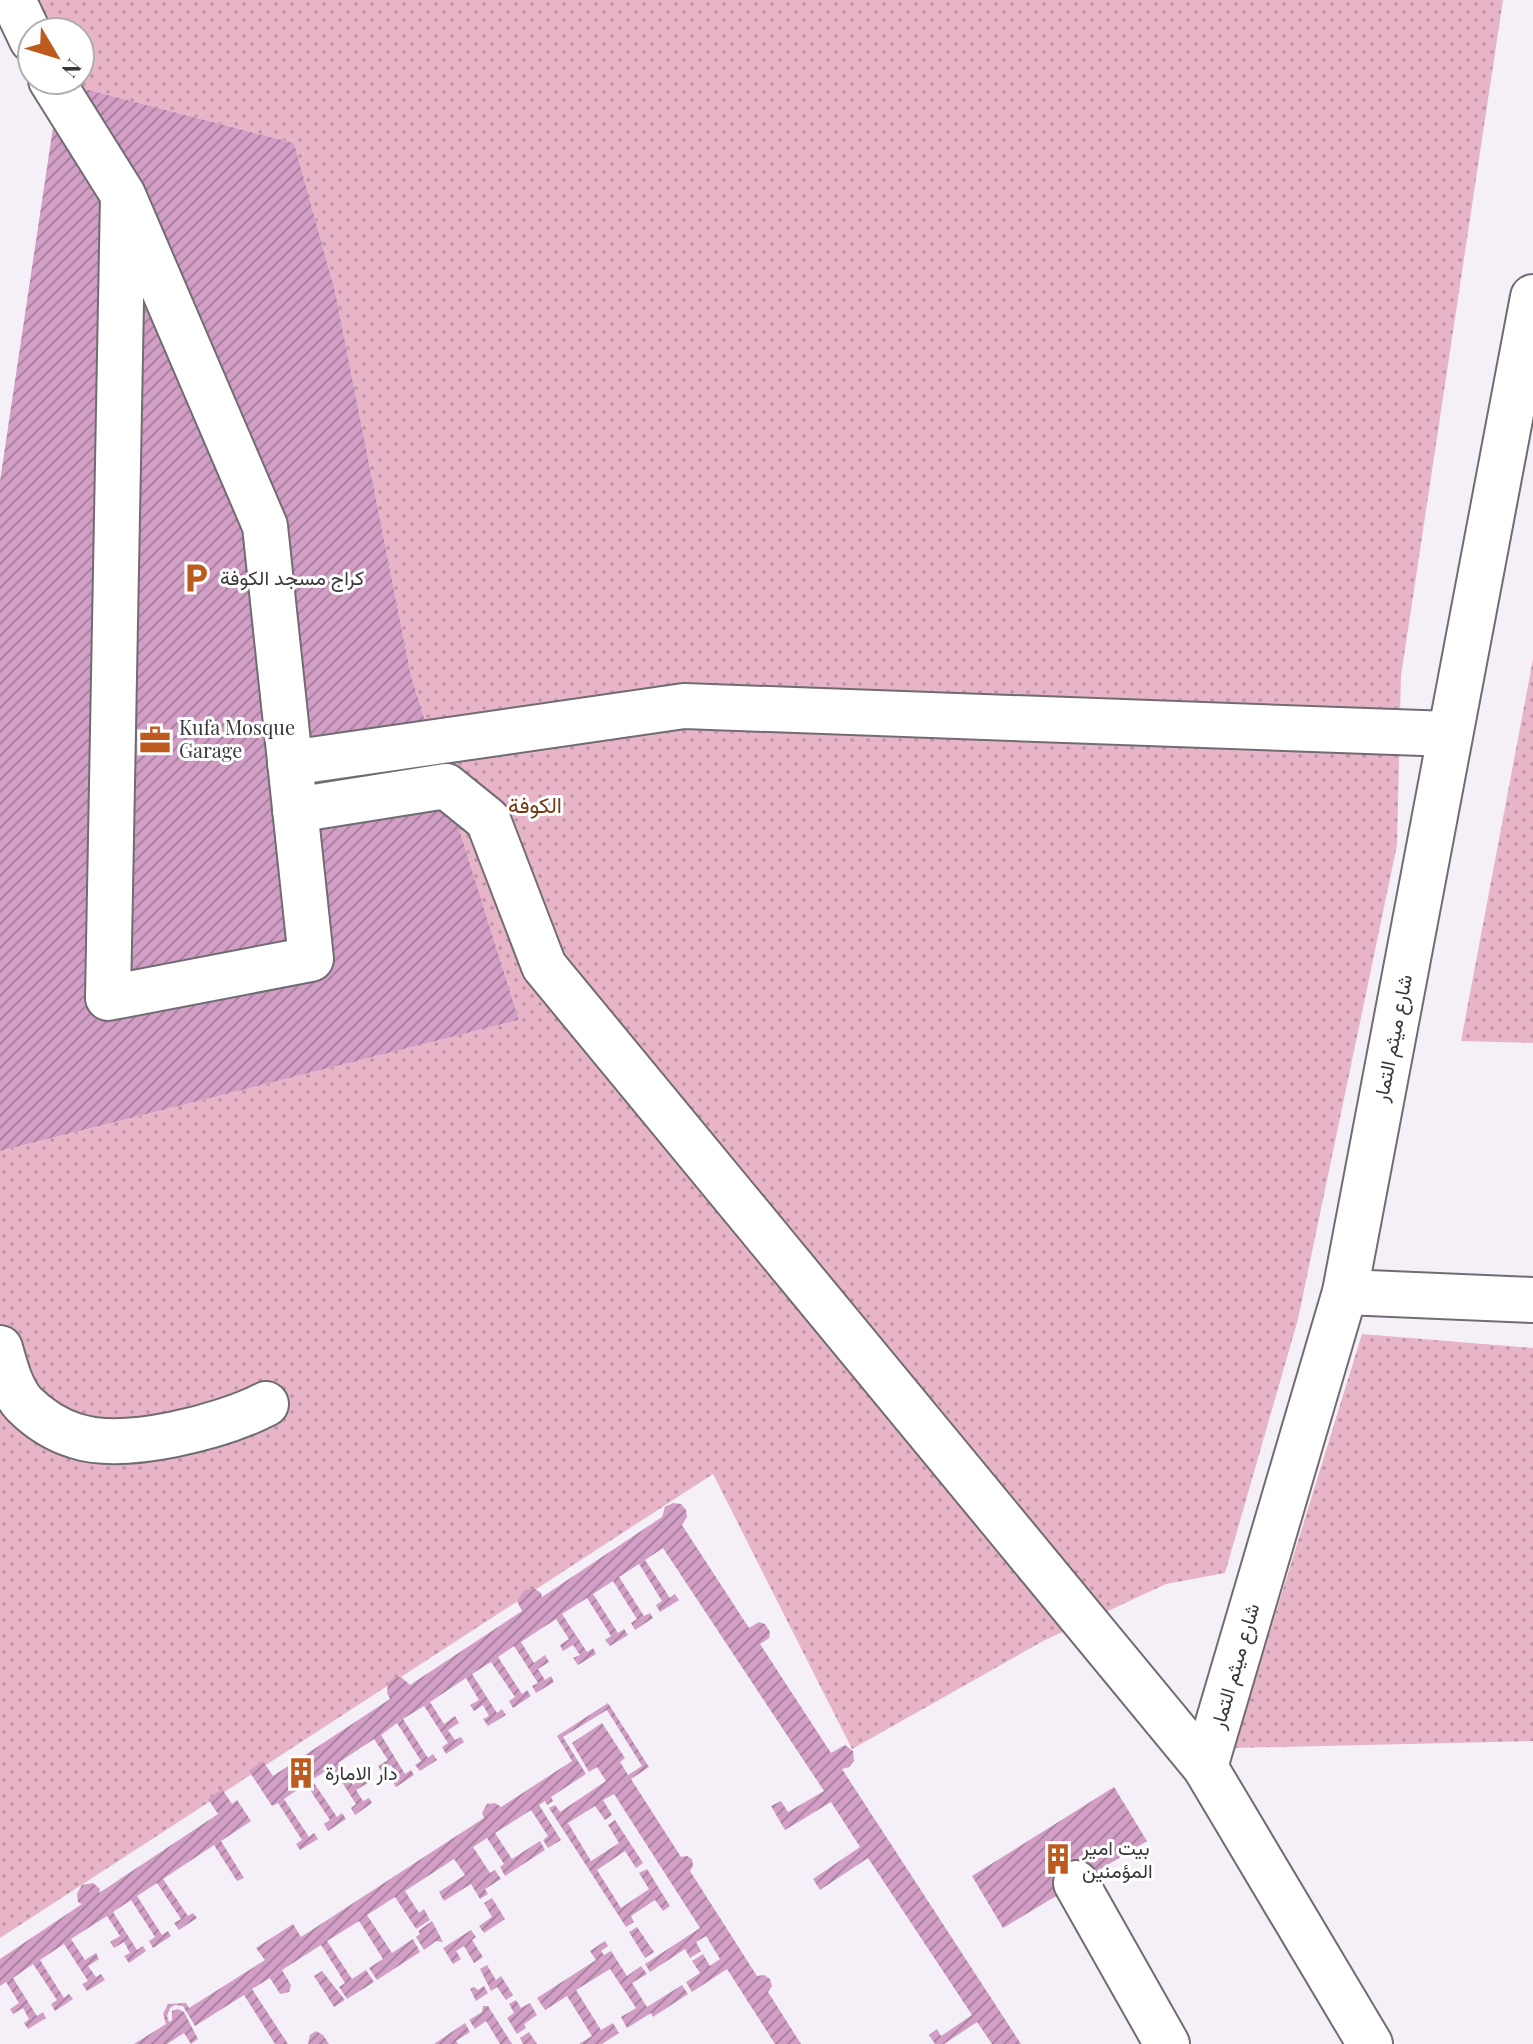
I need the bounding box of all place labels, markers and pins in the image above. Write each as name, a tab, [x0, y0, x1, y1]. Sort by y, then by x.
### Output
parking icon: كراج مسجد الكوفة	[179, 561, 213, 595]
place label: كراج مسجد الكوفة	[220, 563, 364, 592]
place label: Kufa Mosque Garage	[179, 713, 295, 763]
office icon: Kufa Mosque Garage	[138, 723, 172, 757]
building icon: دار الامارة	[284, 1756, 318, 1790]
place label: دار الامارة	[325, 1758, 398, 1786]
place label: بيت امير المؤمنين	[1081, 1833, 1153, 1884]
building icon: بيت امير المؤمنين	[1041, 1842, 1075, 1876]

